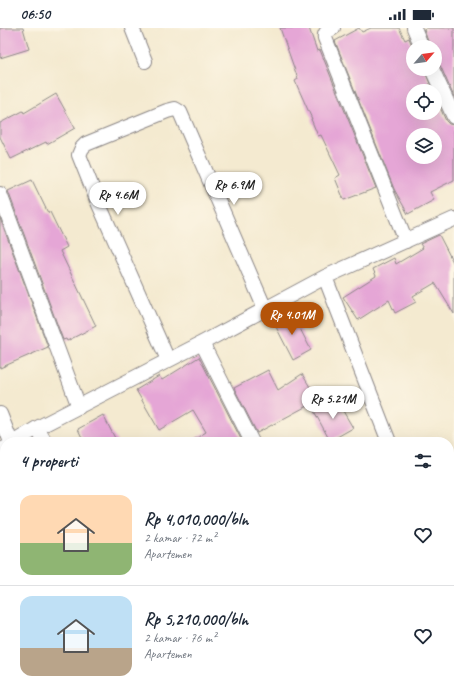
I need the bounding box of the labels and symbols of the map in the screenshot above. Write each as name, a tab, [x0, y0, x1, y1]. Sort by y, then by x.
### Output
north arrow	[406, 40, 442, 76]
pin: Rp 6.9M	[197, 172, 271, 206]
pin: Rp 4.6M	[81, 182, 155, 216]
pin: Rp 4.01M	[251, 302, 333, 336]
pin: Rp 5.21M	[292, 386, 374, 420]

